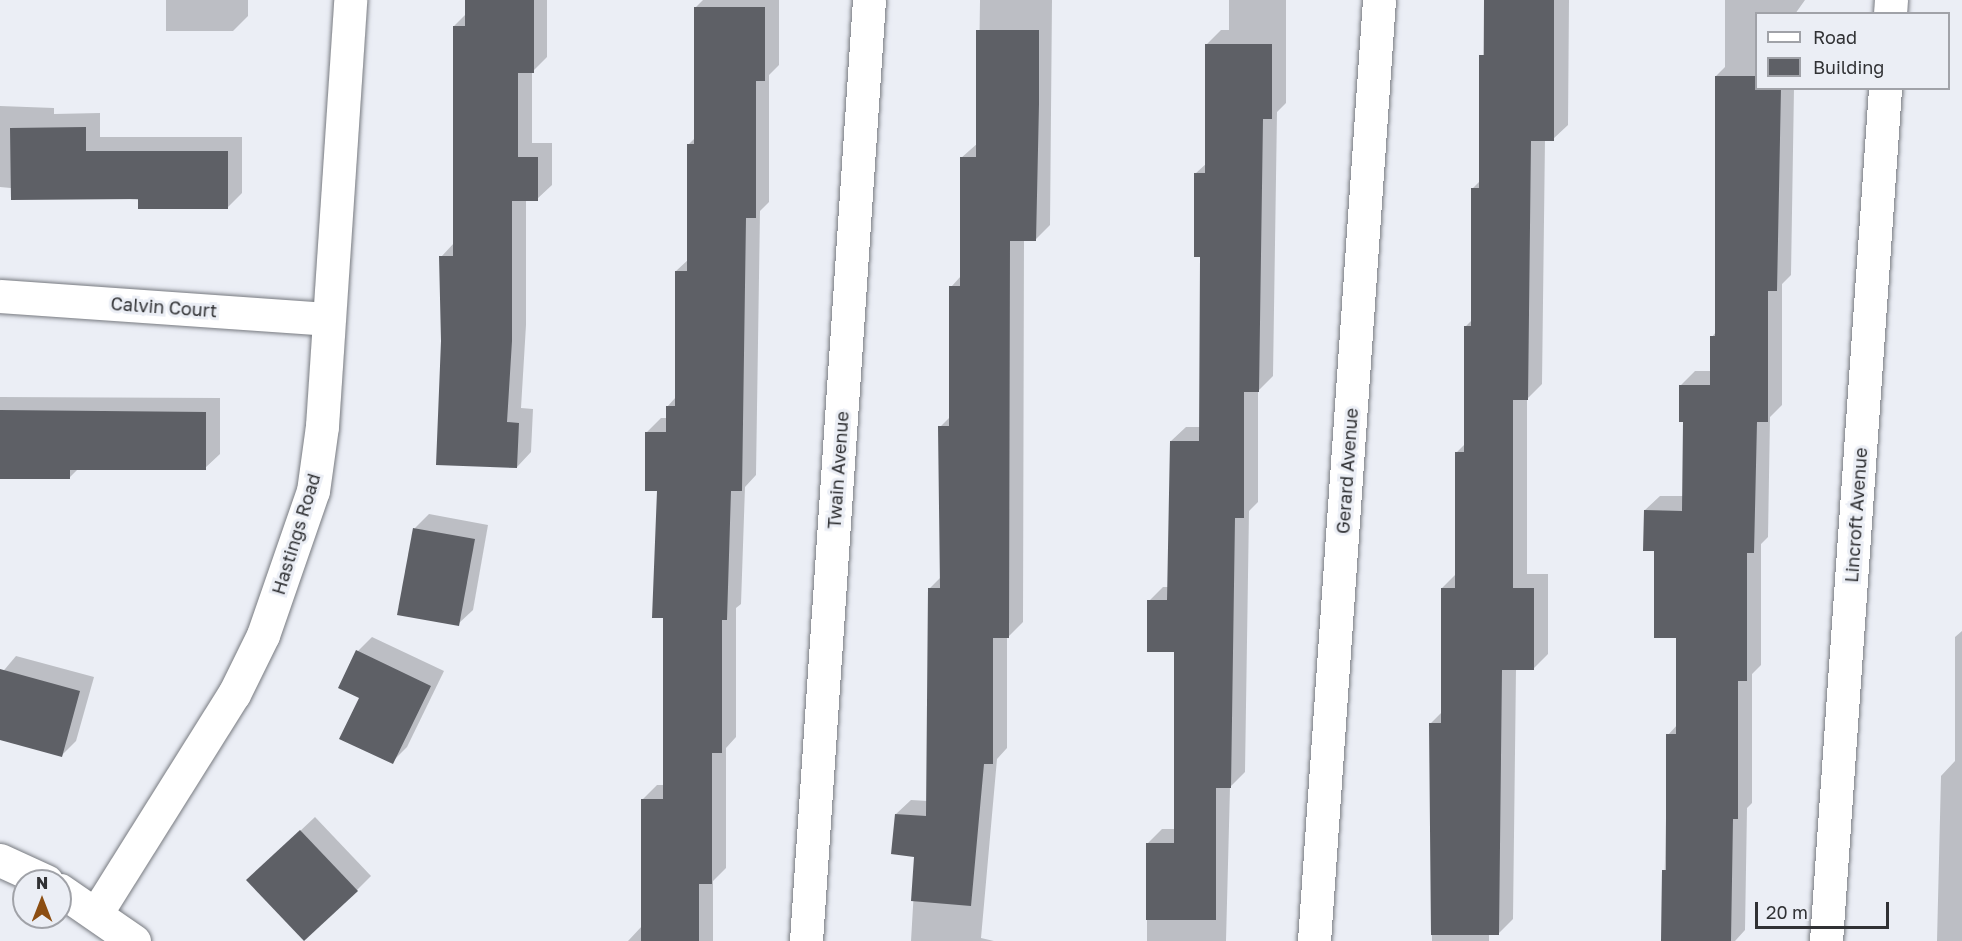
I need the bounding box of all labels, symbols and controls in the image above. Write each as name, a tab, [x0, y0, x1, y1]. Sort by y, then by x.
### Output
legend	[1755, 12, 1950, 90]
text: Road	[1813, 26, 1857, 48]
text: Building	[1813, 56, 1884, 78]
street label: Calvin Court	[110, 293, 218, 321]
street label: Gerard Avenue	[1332, 407, 1362, 535]
street label: Twain Avenue	[823, 410, 853, 530]
street label: Lincroft Avenue	[1841, 447, 1871, 583]
street label: Hastings Road	[267, 471, 325, 597]
north arrow	[12, 869, 72, 929]
text: N	[36, 873, 48, 893]
scale bar	[1758, 890, 1892, 928]
text: 20 m	[1766, 901, 1808, 923]

